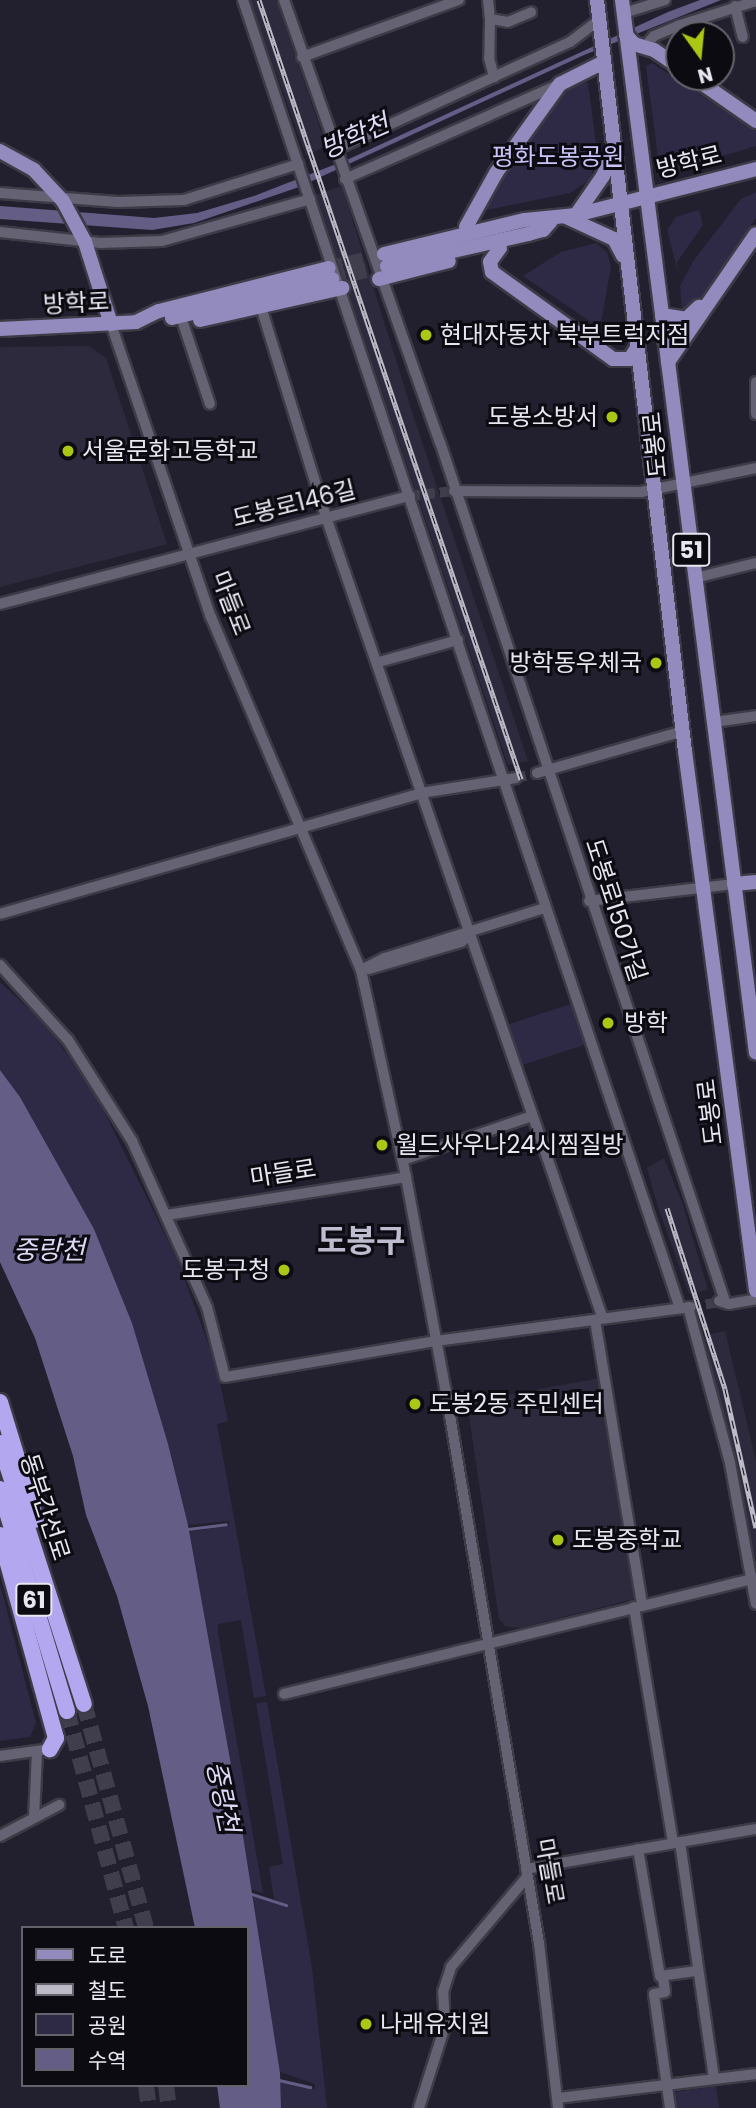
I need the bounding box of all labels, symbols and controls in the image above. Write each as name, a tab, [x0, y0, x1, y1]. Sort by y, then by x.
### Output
north arrow	[665, 21, 735, 91]
text: N	[695, 60, 715, 90]
water label: 방학천	[316, 108, 394, 166]
street label: 방학로	[653, 140, 725, 184]
park label: 평화도봉공원	[492, 143, 624, 171]
street label: 방학로	[42, 287, 110, 319]
place label: 현대자동차 북부트럭지점	[440, 321, 689, 349]
marker: 현대자동차 북부트럭지점	[418, 327, 434, 343]
place label: 도봉소방서	[488, 403, 598, 431]
marker: 도봉소방서	[604, 409, 620, 425]
street label: 도봉로	[637, 411, 673, 479]
place label: 서울문화고등학교	[82, 437, 259, 465]
marker: 서울문화고등학교	[60, 443, 76, 459]
street label: 도봉로146길	[229, 475, 359, 533]
road number: 51	[672, 530, 710, 570]
street label: 마들로	[206, 567, 256, 639]
place label: 방학동우체국	[510, 649, 642, 677]
marker: 방학동우체국	[648, 655, 664, 671]
street label: 도봉로150가길	[579, 835, 653, 985]
place label: 방학	[624, 1009, 668, 1037]
marker: 방학	[598, 1013, 618, 1033]
street label: 도봉로	[692, 1077, 728, 1147]
place label: 월드사우나24시찜질방	[396, 1131, 624, 1159]
marker: 월드사우나24시찜질방	[374, 1137, 390, 1153]
street label: 마들로	[248, 1154, 318, 1192]
district label: 도봉구	[317, 1222, 405, 1260]
water label: 중랑천	[13, 1235, 85, 1267]
place label: 도봉구청	[182, 1256, 270, 1284]
marker: 도봉구청	[276, 1262, 292, 1278]
place label: 도봉2동 주민센터	[429, 1390, 604, 1418]
marker: 도봉2동 주민센터	[407, 1396, 423, 1412]
street label: 동부간선로	[14, 1450, 76, 1564]
place label: 도봉중학교	[572, 1526, 682, 1554]
marker: 도봉중학교	[550, 1532, 566, 1548]
road number: 61	[15, 1581, 53, 1620]
water label: 중랑천	[199, 1759, 245, 1835]
street label: 마들로	[530, 1836, 570, 1906]
legend	[21, 1926, 248, 2087]
text: 도로	[88, 1941, 127, 1970]
text: 철도	[88, 1976, 127, 2005]
place label: 나래유치원	[380, 2010, 490, 2038]
text: 공원	[88, 2011, 127, 2040]
marker: 나래유치원	[358, 2016, 374, 2032]
text: 수역	[88, 2046, 127, 2075]

